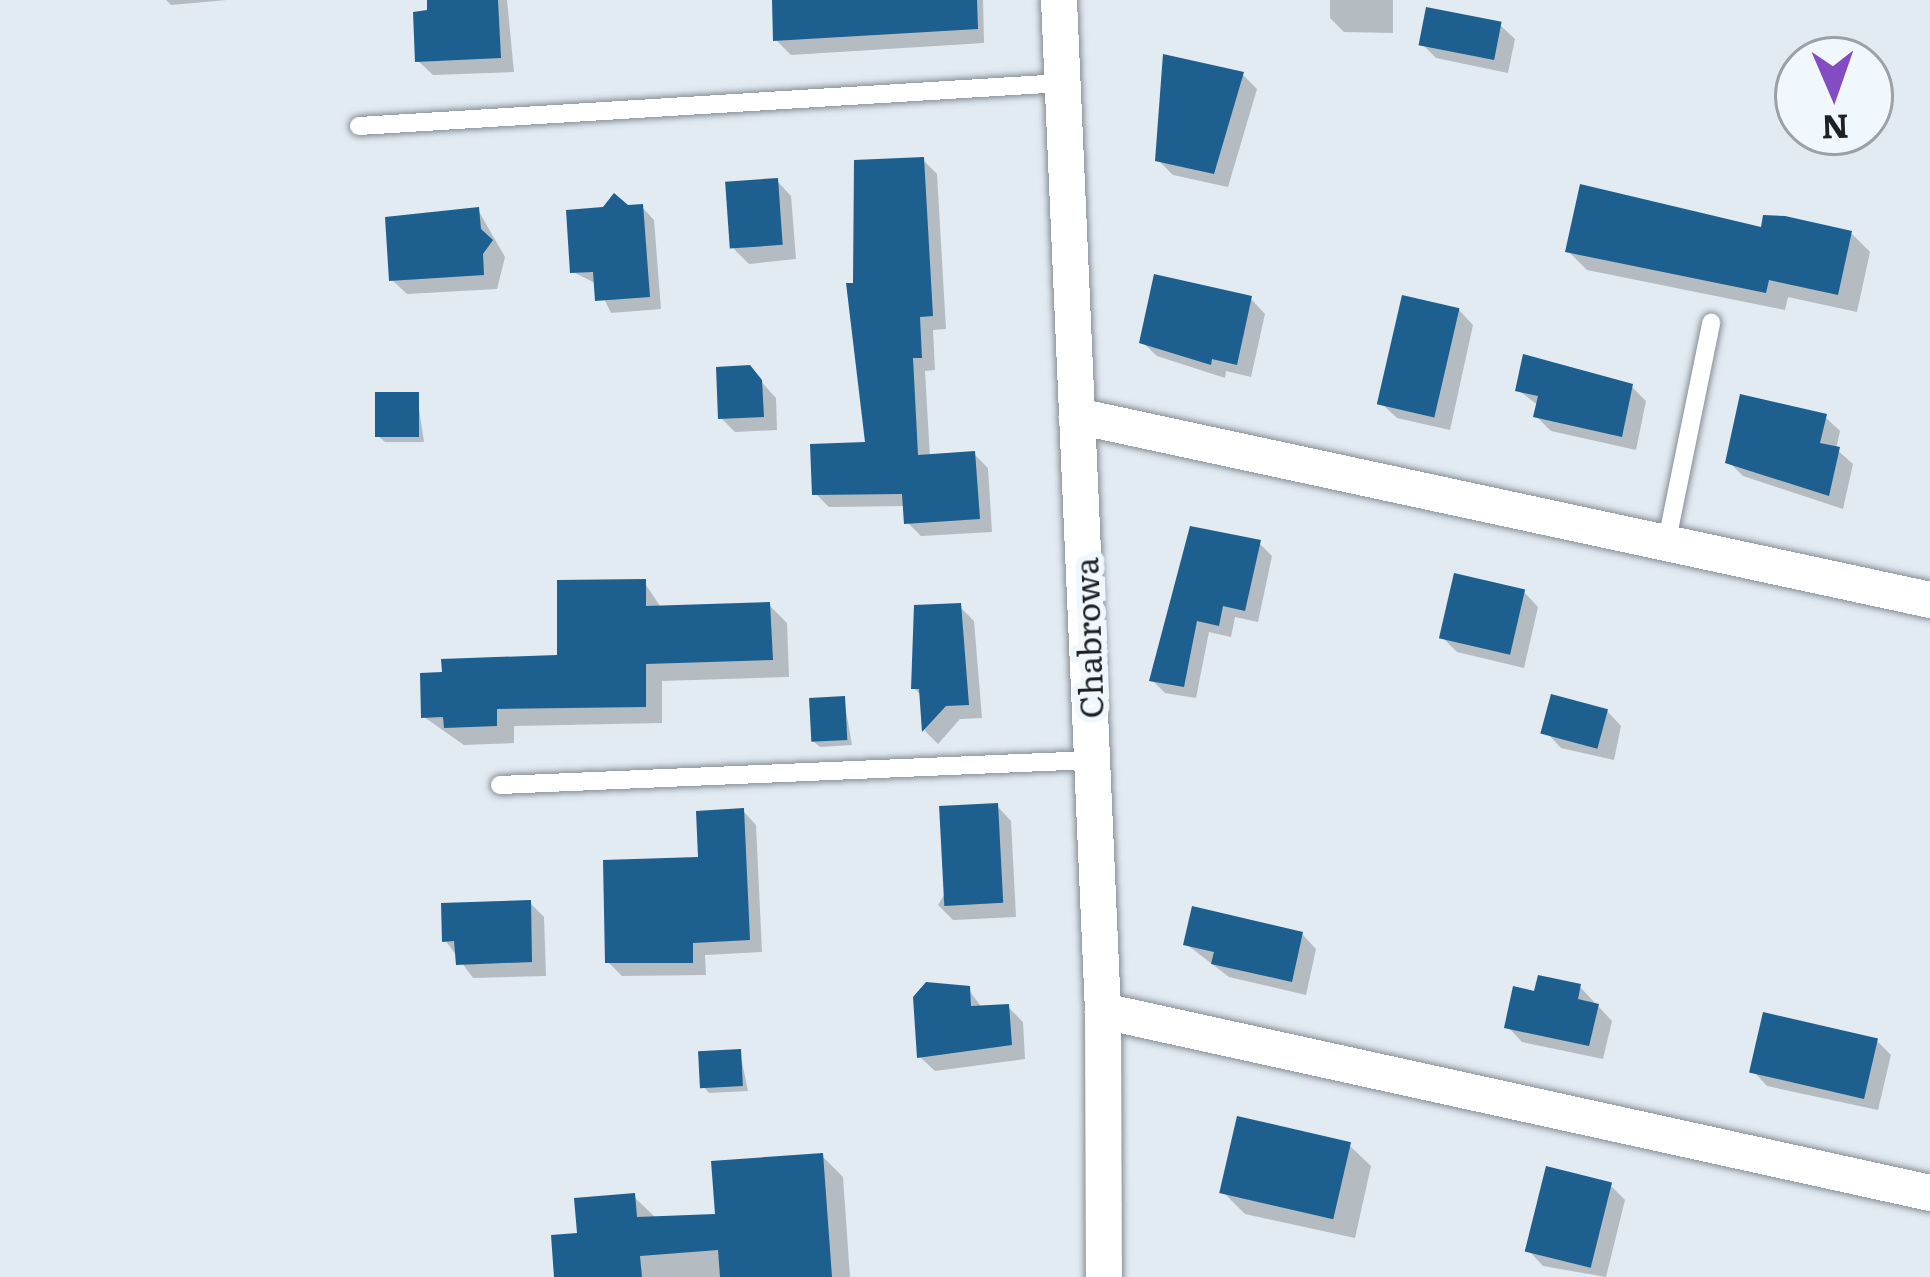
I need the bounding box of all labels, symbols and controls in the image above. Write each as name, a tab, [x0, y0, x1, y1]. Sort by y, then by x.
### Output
north arrow	[1774, 36, 1894, 156]
text: N	[1820, 105, 1850, 154]
street label: Chabrowa	[1064, 557, 1110, 719]

